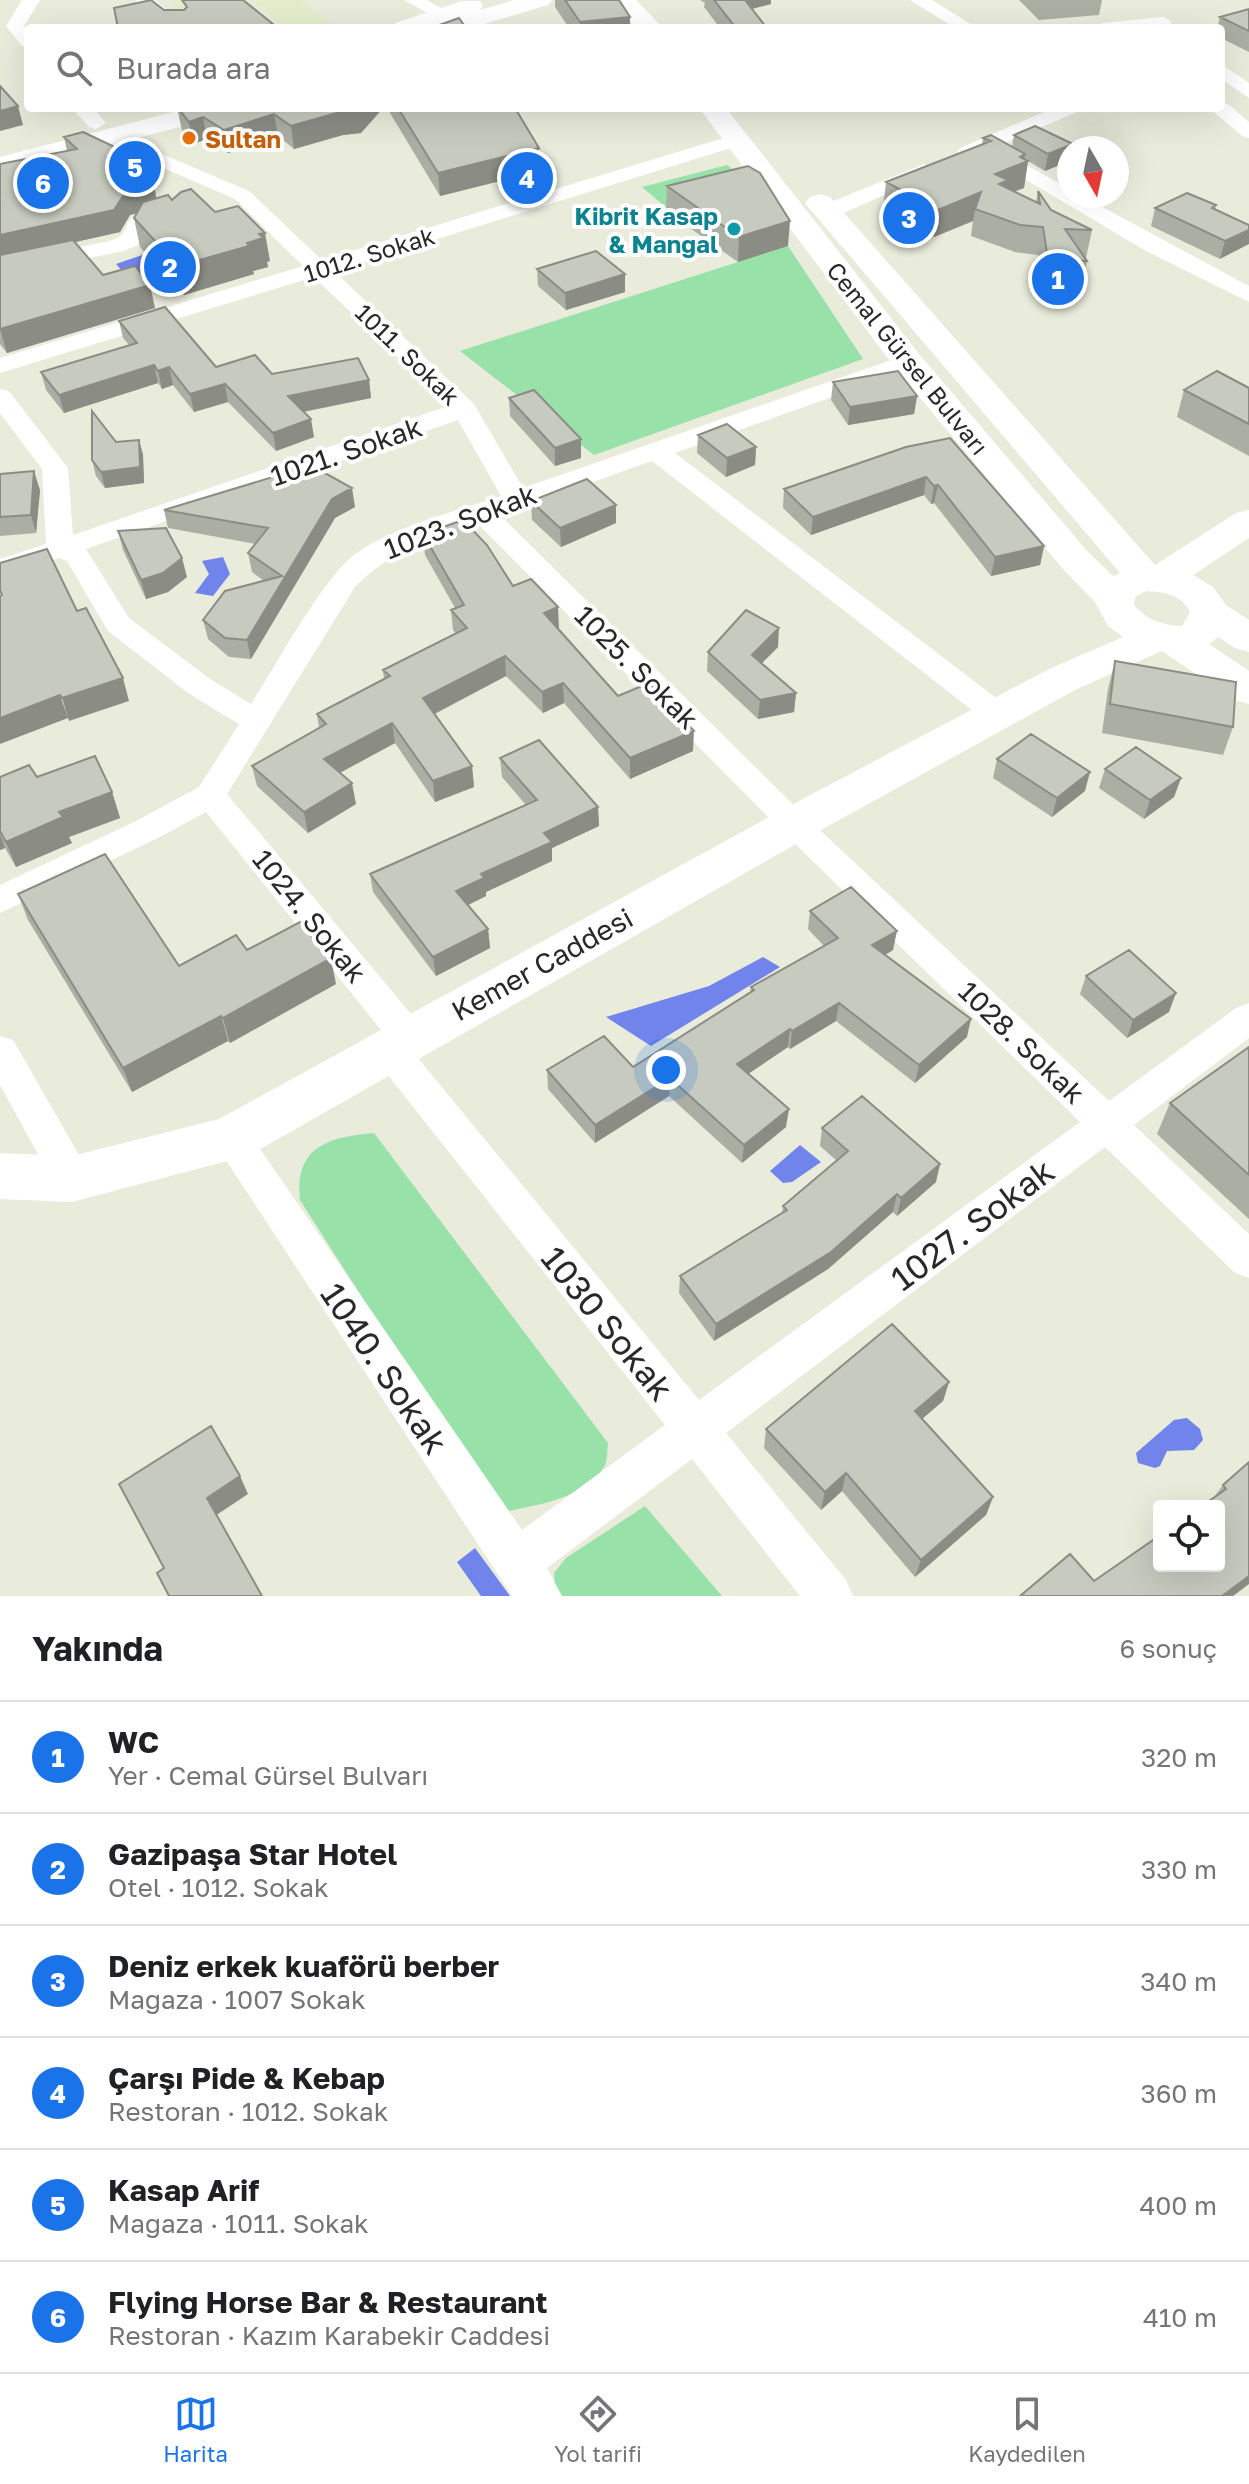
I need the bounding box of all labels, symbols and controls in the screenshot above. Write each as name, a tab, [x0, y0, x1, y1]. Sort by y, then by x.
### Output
search box	[24, 24, 1225, 112]
icon: search	[52, 46, 96, 90]
text: Burada ara	[116, 50, 271, 86]
place label: Sultan	[205, 124, 281, 153]
marker: Sultan	[180, 129, 198, 147]
north arrow	[1057, 136, 1129, 208]
pin: 5	[109, 137, 161, 197]
pin: 4	[501, 148, 553, 208]
pin: 6	[17, 153, 69, 213]
pin: 3	[883, 188, 935, 248]
place label: Kibrit Kasap & Mangal	[575, 201, 718, 258]
street label: 1012. Sokak	[300, 220, 438, 288]
marker: Kibrit Kasap & Mangal	[725, 220, 743, 238]
pin: 2	[144, 237, 196, 297]
pin: 1	[1032, 249, 1084, 309]
street label: Cemal Gürsel Bulvarı	[821, 256, 995, 460]
street label: 1011. Sokak	[350, 297, 466, 411]
street label: 1021. Sokak	[266, 410, 426, 492]
street label: 1023. Sokak	[379, 477, 541, 565]
street label: 1025. Sokak	[569, 599, 706, 736]
street label: 1024. Sokak	[246, 843, 374, 989]
street label: Kemer Caddesi	[446, 901, 638, 1027]
street label: 1028. Sokak	[952, 974, 1092, 1110]
your location	[646, 1050, 686, 1090]
street label: 1027. Sokak	[883, 1150, 1061, 1298]
street label: 1030 Sokak	[534, 1238, 682, 1408]
street label: 1040. Sokak	[313, 1275, 457, 1461]
map controls	[1153, 1500, 1225, 1572]
button: locate	[1153, 1500, 1225, 1572]
text: Yakında	[32, 1628, 163, 1668]
text: 6 sonuç	[1119, 1633, 1217, 1664]
text: WC	[108, 1724, 159, 1760]
text: 1	[51, 1742, 65, 1773]
text: 320 m	[1141, 1742, 1217, 1773]
text: Yer · Cemal Gürsel Bulvarı	[108, 1760, 428, 1791]
text: Gazipaşa Star Hotel	[108, 1836, 397, 1872]
text: 2	[50, 1854, 66, 1885]
text: 330 m	[1141, 1854, 1217, 1885]
text: Otel · 1012. Sokak	[108, 1872, 329, 1903]
text: Deniz erkek kuaförü berber	[108, 1948, 499, 1984]
text: 3	[50, 1966, 66, 1997]
text: 340 m	[1140, 1966, 1217, 1997]
text: Mağaza · 1007 Sokak	[108, 1984, 366, 2015]
text: Çarşı Pide & Kebap	[108, 2060, 385, 2096]
text: 4	[50, 2078, 66, 2109]
text: 360 m	[1140, 2078, 1217, 2109]
text: Restoran · 1012. Sokak	[108, 2096, 388, 2127]
text: Kasap Arif	[108, 2172, 259, 2208]
text: 5	[50, 2190, 66, 2221]
text: 400 m	[1139, 2190, 1217, 2221]
text: Mağaza · 1011. Sokak	[108, 2208, 369, 2239]
text: Flying Horse Bar & Restaurant	[108, 2284, 547, 2320]
text: 6	[50, 2302, 66, 2333]
text: 410 m	[1143, 2302, 1217, 2333]
text: Restoran · Kazım Karabekir Caddesi	[108, 2320, 550, 2351]
tab: Harita	[163, 2392, 228, 2467]
tab: Yol tarifi	[554, 2392, 642, 2467]
tab: Kaydedilen	[968, 2392, 1086, 2467]

